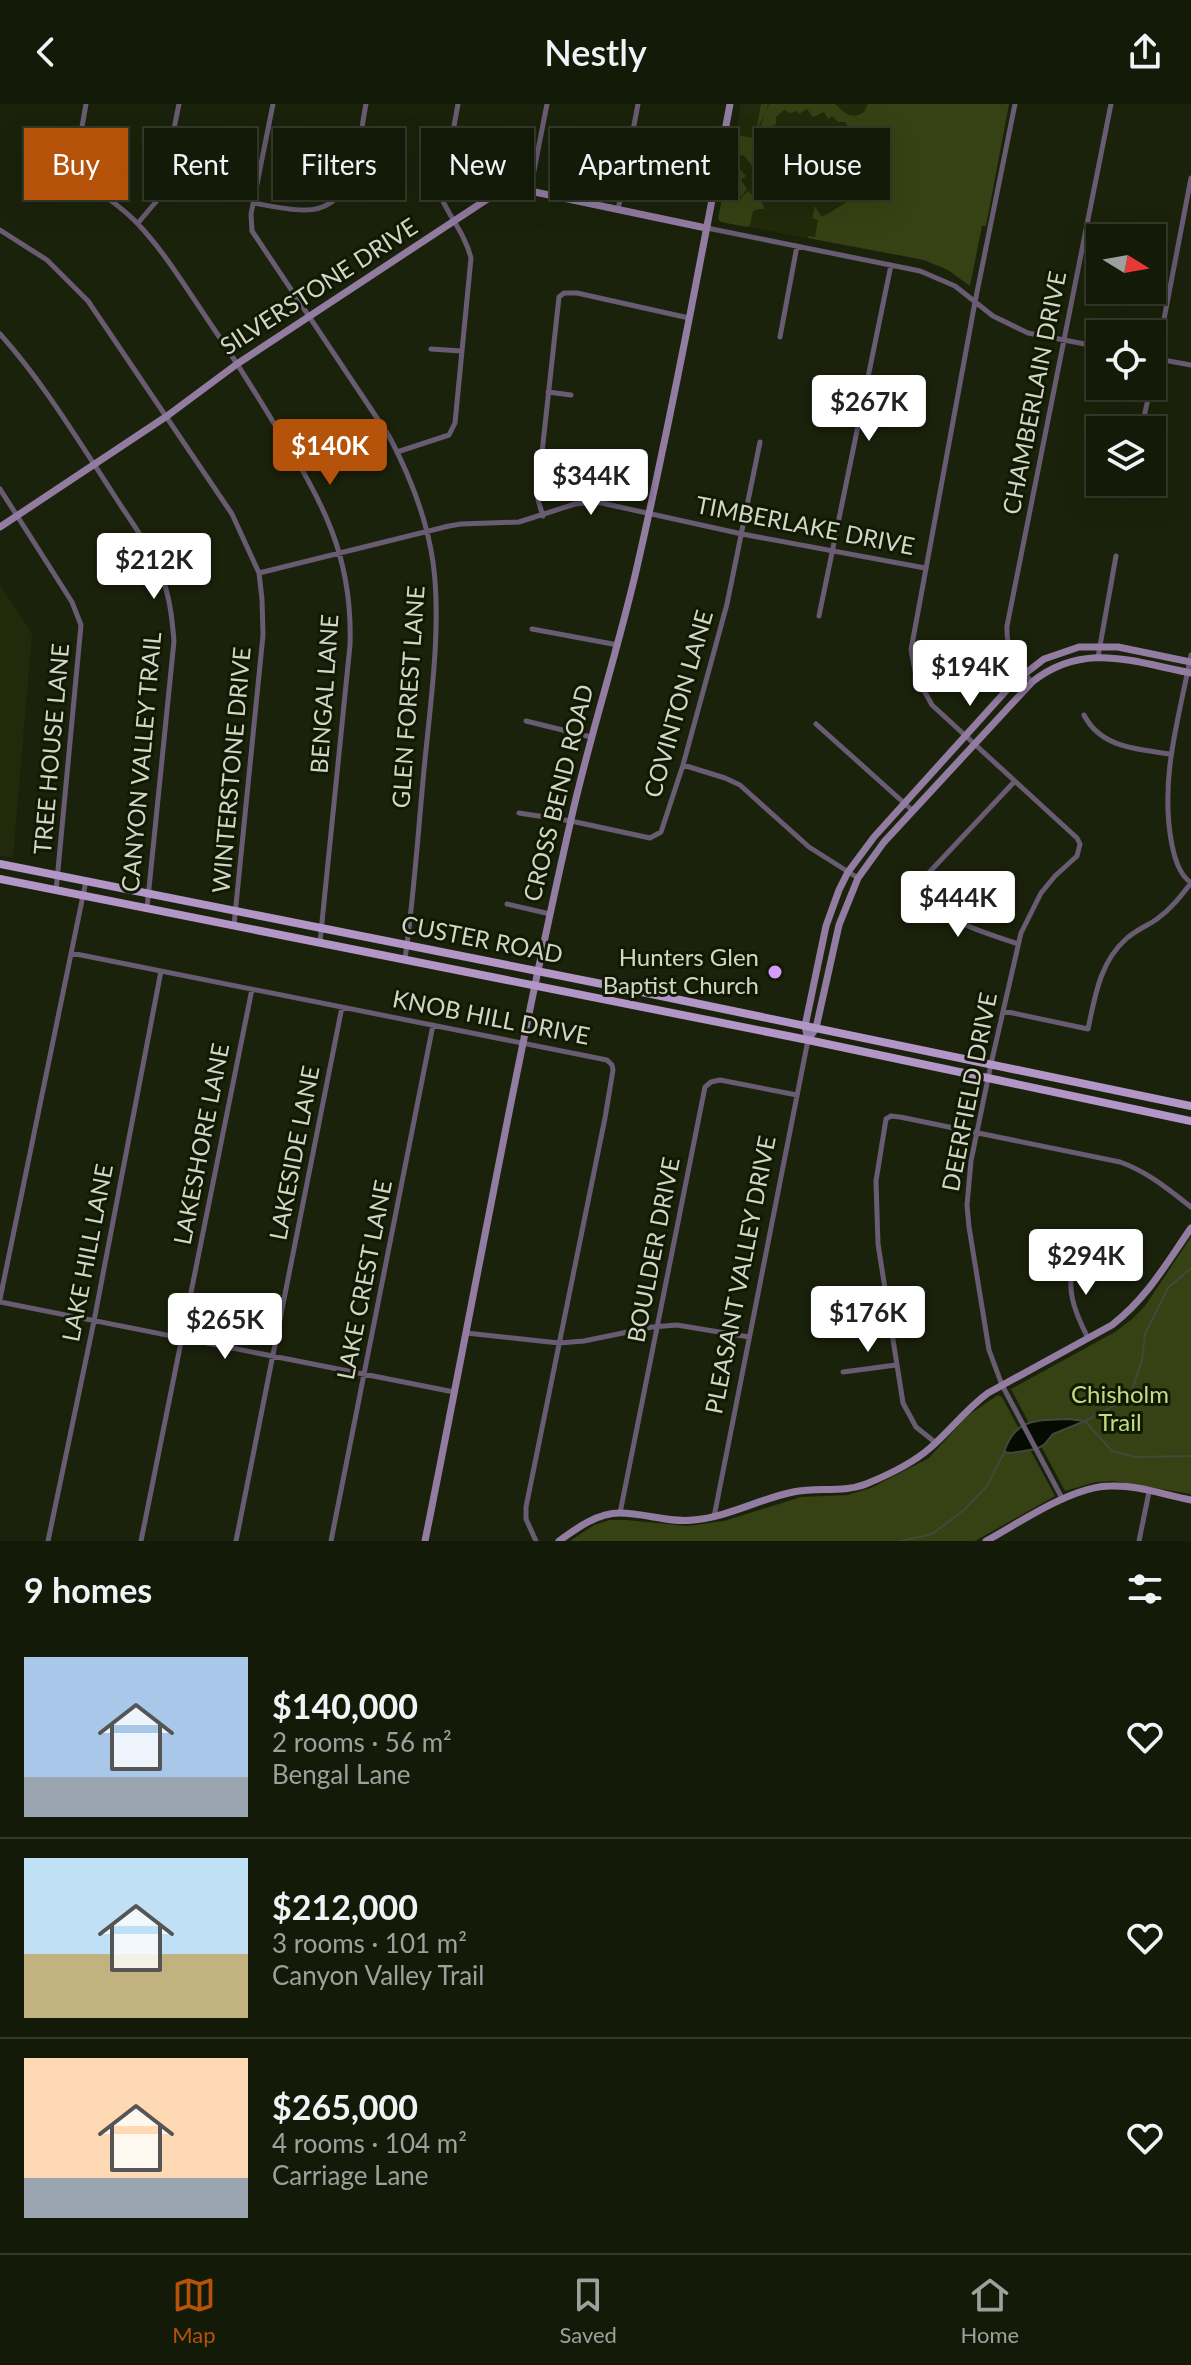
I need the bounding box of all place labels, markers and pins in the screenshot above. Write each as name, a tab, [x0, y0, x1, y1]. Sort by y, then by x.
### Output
pin: $267K	[813, 375, 925, 443]
pin: $140K	[274, 419, 386, 487]
pin: $344K	[535, 449, 647, 517]
pin: $212K	[98, 533, 210, 601]
pin: $194K	[914, 640, 1026, 708]
pin: $444K	[902, 871, 1014, 939]
place label: Hunters Glen Baptist Church	[603, 942, 759, 999]
marker: Hunters Glen Baptist Church	[766, 963, 784, 981]
pin: $294K	[1030, 1229, 1142, 1297]
pin: $176K	[812, 1286, 924, 1354]
pin: $265K	[169, 1293, 281, 1361]

